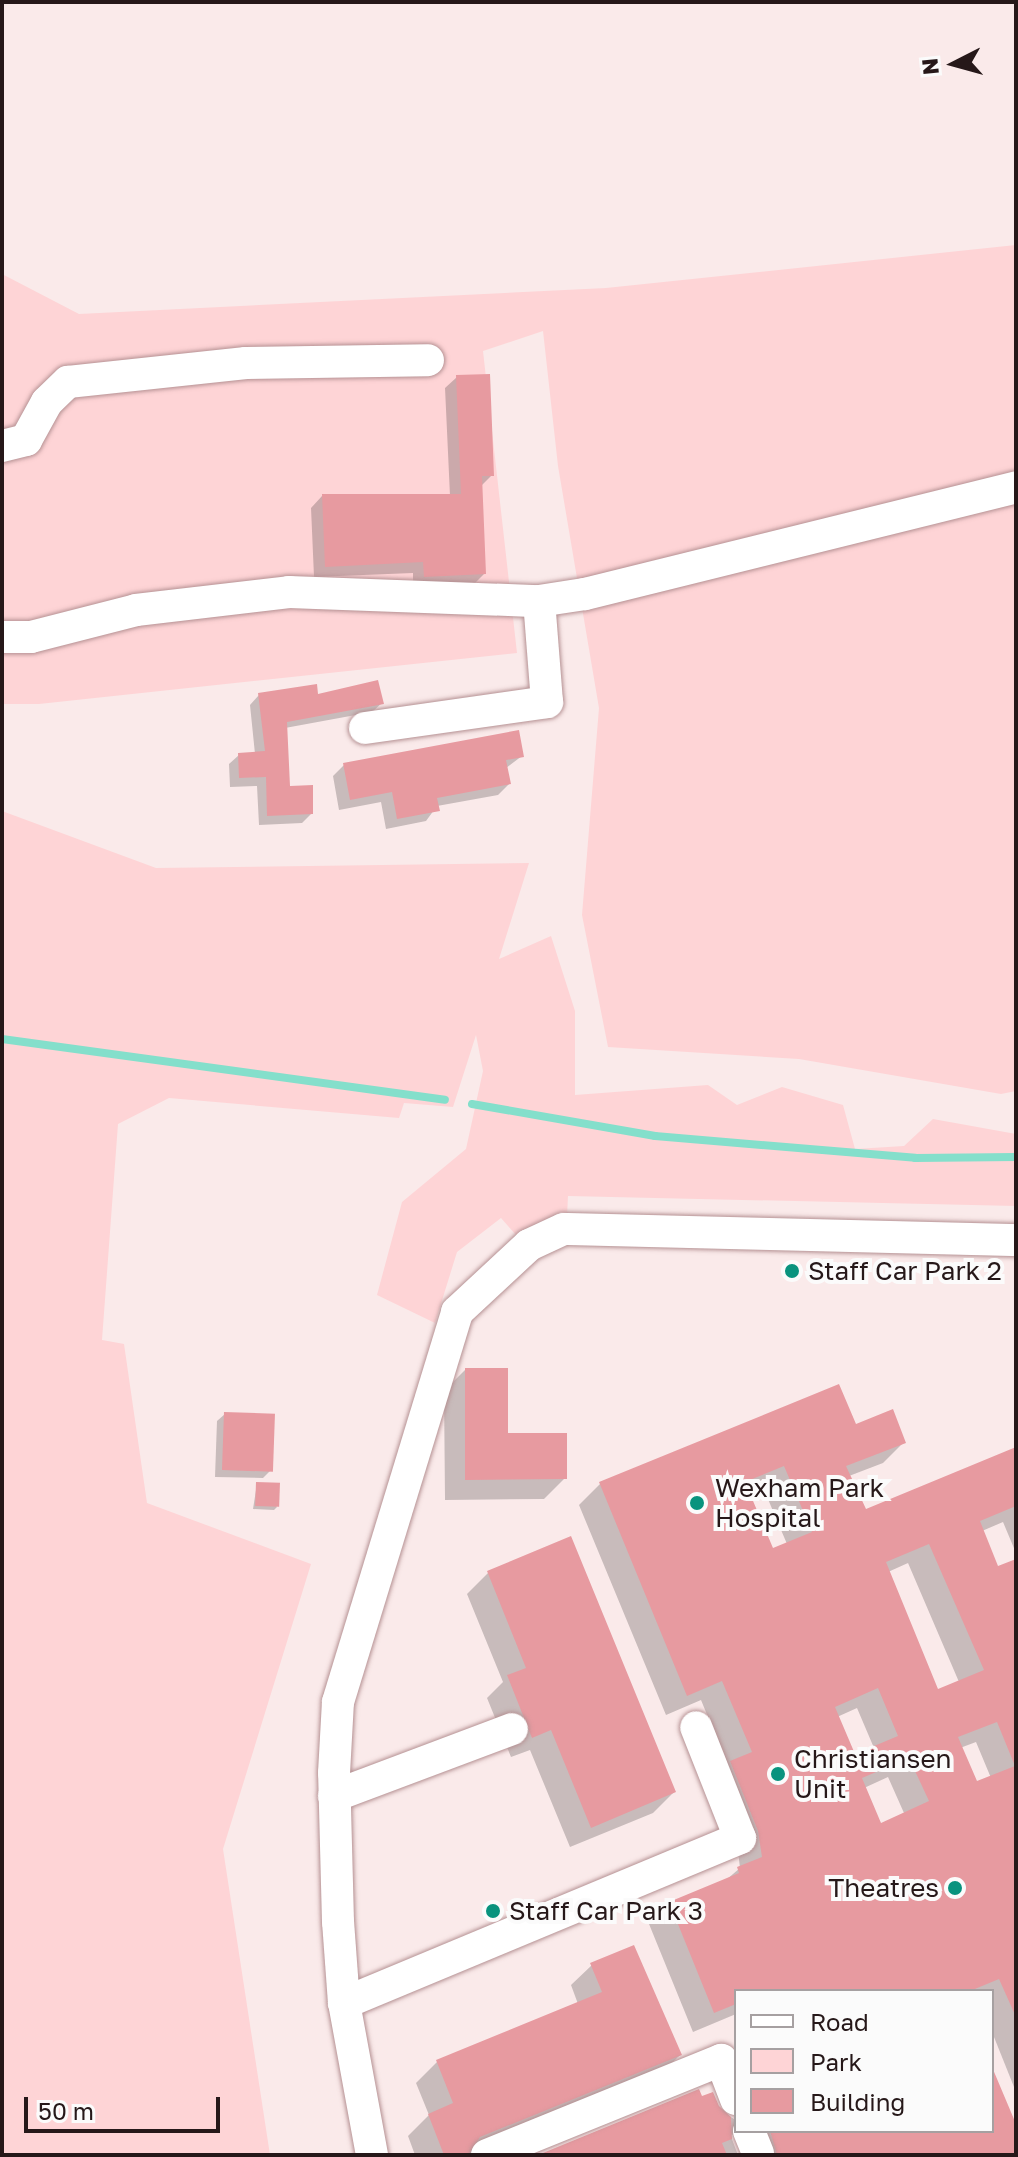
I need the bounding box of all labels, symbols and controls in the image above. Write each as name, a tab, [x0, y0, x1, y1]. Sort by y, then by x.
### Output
north arrow	[914, 24, 994, 104]
text: N	[915, 57, 944, 76]
place label: Staff Car Park 2	[808, 1255, 1002, 1287]
marker: Staff Car Park 2	[783, 1262, 801, 1280]
place label: Wexham Park Hospital	[715, 1472, 884, 1534]
marker: Wexham Park Hospital	[686, 1492, 708, 1514]
place label: Christiansen Unit	[794, 1743, 951, 1804]
marker: Christiansen Unit	[769, 1765, 787, 1783]
place label: Theatres	[828, 1872, 939, 1904]
marker: Theatres	[946, 1879, 964, 1897]
place label: Staff Car Park 3	[509, 1895, 703, 1927]
marker: Staff Car Park 3	[484, 1902, 502, 1920]
legend	[734, 1989, 994, 2133]
text: Road	[810, 2007, 869, 2036]
text: Park	[810, 2047, 862, 2076]
scale bar	[28, 2081, 224, 2131]
text: Building	[810, 2087, 905, 2116]
text: 50 m	[38, 2096, 94, 2125]

